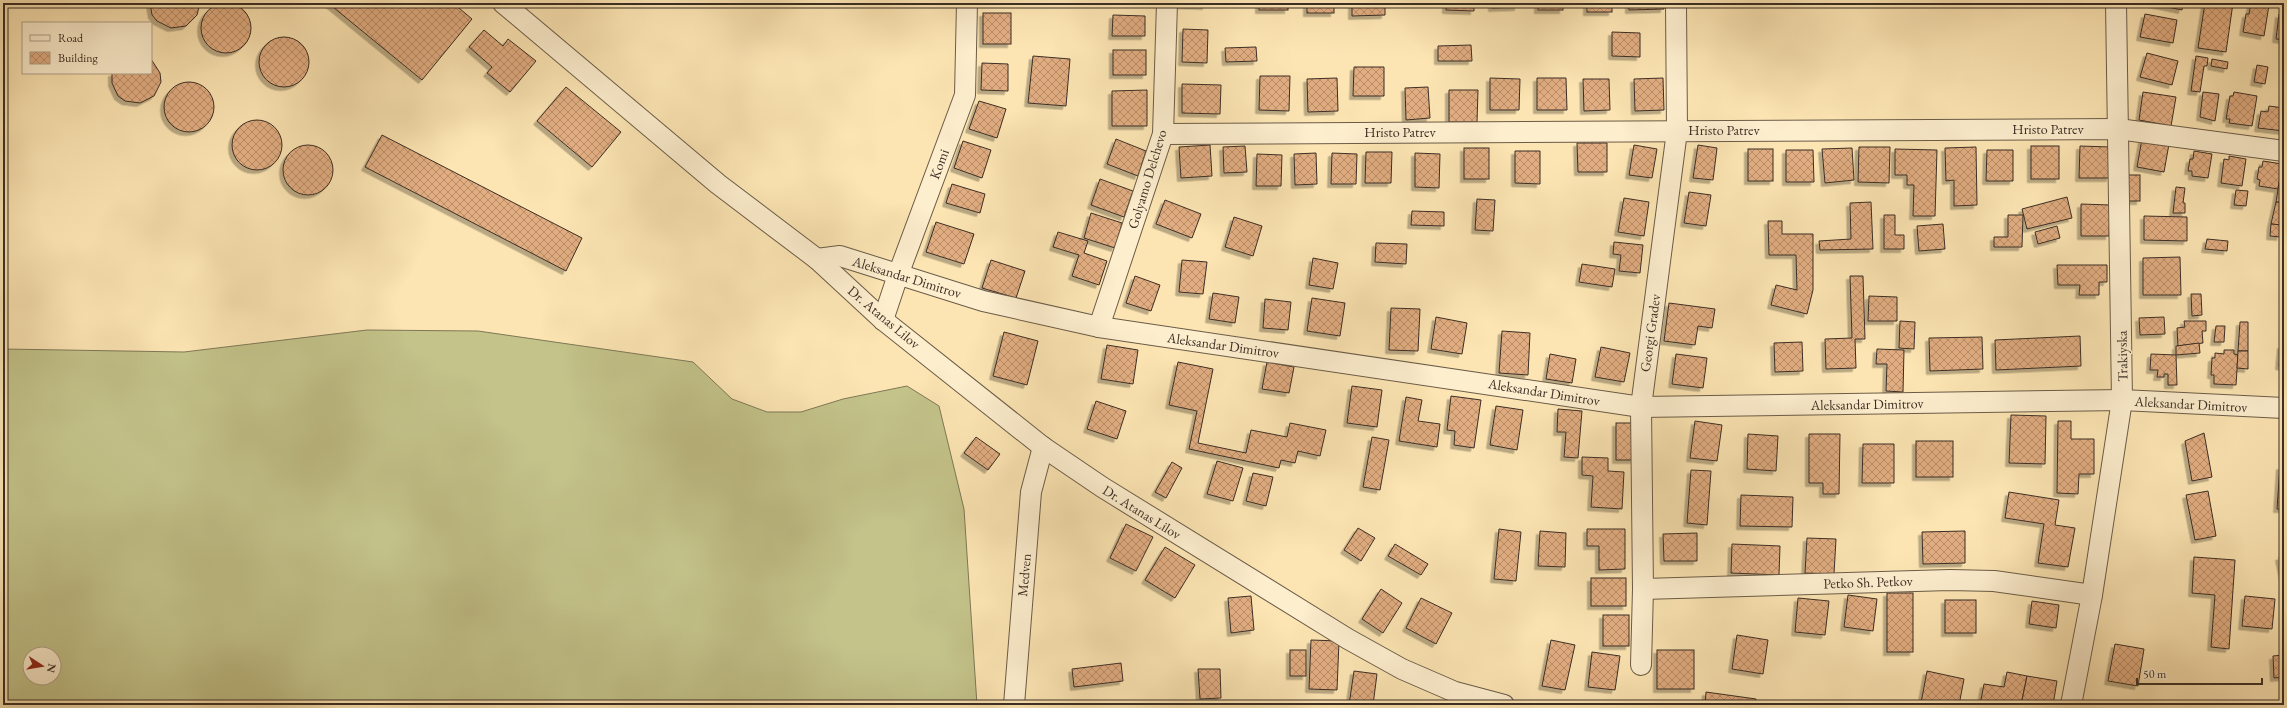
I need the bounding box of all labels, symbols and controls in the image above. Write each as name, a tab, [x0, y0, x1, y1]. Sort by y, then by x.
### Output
legend	[22, 22, 152, 74]
text: Road	[58, 30, 84, 46]
text: Building	[58, 50, 99, 66]
street label: Hristo Patrev	[2012, 120, 2085, 138]
street label: Hristo Patrev	[1688, 121, 1761, 139]
street label: Hristo Patrev	[1364, 123, 1437, 141]
street label: Golyamo Delchevo	[1123, 127, 1171, 231]
street label: Komi	[925, 146, 953, 182]
street label: Aleksandar Dimitrov	[849, 252, 964, 302]
street label: Dr. Atanas Lilov	[844, 281, 925, 353]
street label: Georgi Gradev	[1636, 292, 1665, 373]
street label: Aleksandar Dimitrov	[1165, 328, 1281, 362]
street label: Trakiyska	[2113, 330, 2131, 382]
street label: Aleksandar Dimitrov	[1486, 374, 1602, 410]
street label: Aleksandar Dimitrov	[2133, 392, 2249, 416]
street label: Aleksandar Dimitrov	[1809, 394, 1924, 414]
street label: Dr. Atanas Lilov	[1099, 481, 1185, 544]
street label: Medven	[1013, 552, 1035, 597]
street label: Petko Sh. Petkov	[1823, 571, 1914, 593]
north arrow	[22, 646, 62, 686]
scale bar	[2137, 660, 2262, 686]
text: N	[44, 662, 60, 674]
text: 50 m	[2143, 666, 2167, 682]

